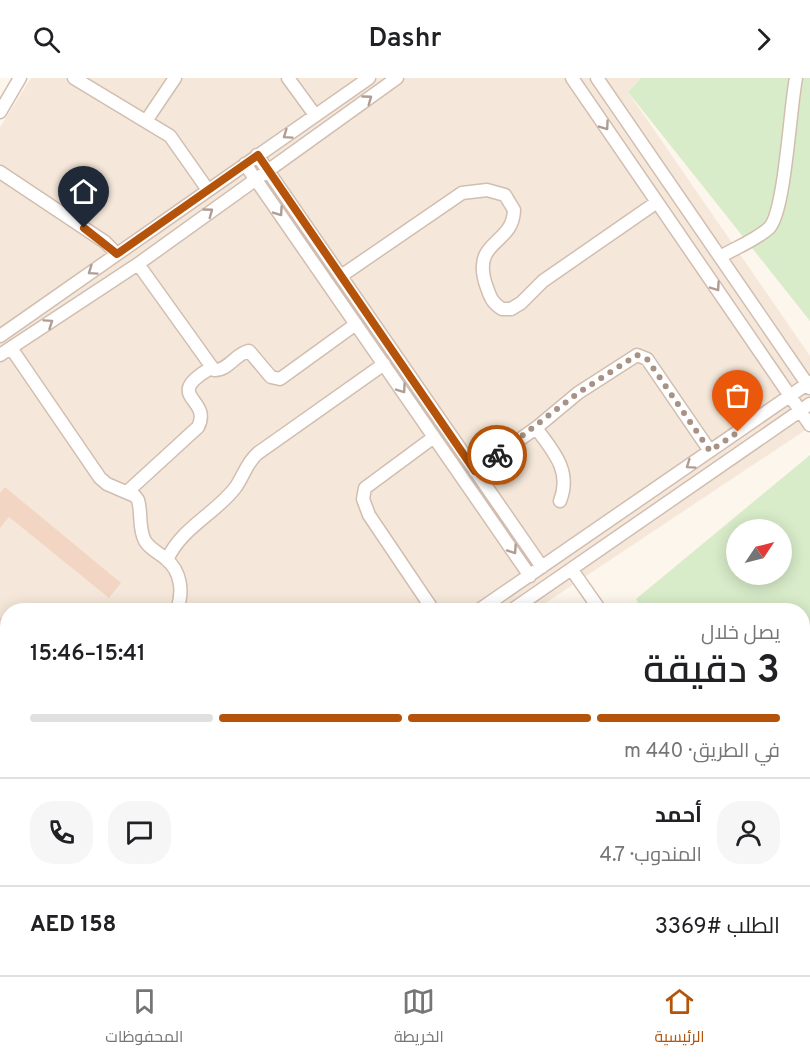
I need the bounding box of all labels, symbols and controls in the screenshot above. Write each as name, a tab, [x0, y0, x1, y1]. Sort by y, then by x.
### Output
text: Dashr	[368, 22, 442, 56]
icon: search	[30, 23, 63, 56]
icon: forward	[747, 23, 780, 56]
one-way arrow	[361, 95, 372, 106]
one-way arrow	[598, 119, 609, 130]
one-way arrow	[282, 128, 293, 139]
pin	[58, 166, 109, 228]
icon: home	[67, 175, 100, 208]
one-way arrow	[272, 205, 283, 216]
one-way arrow	[203, 208, 214, 219]
one-way arrow	[88, 264, 99, 275]
one-way arrow	[709, 280, 720, 291]
one-way arrow	[42, 319, 53, 330]
pin	[712, 370, 763, 432]
icon: bag	[721, 379, 754, 412]
one-way arrow	[394, 383, 405, 394]
courier	[467, 425, 527, 485]
icon: bike	[481, 439, 514, 472]
one-way arrow	[686, 458, 697, 469]
north arrow	[726, 519, 792, 585]
map controls	[726, 519, 792, 585]
one-way arrow	[506, 543, 517, 554]
text: يصل خلال	[701, 621, 780, 647]
text: 15:41–15:46	[30, 641, 146, 668]
text: 3 دقيقة	[643, 648, 780, 697]
text: في الطريق · 440 m	[624, 739, 780, 765]
button: phone	[30, 801, 93, 864]
button: chat	[108, 801, 171, 864]
button: person	[717, 801, 780, 864]
text: أحمد	[655, 803, 702, 830]
text: المندوب · 4.7	[600, 843, 702, 869]
text: AED 158	[30, 912, 116, 939]
text: الطلب #3369	[655, 914, 780, 941]
tab: المحفوظات	[105, 985, 183, 1051]
tab: الخريطة	[394, 985, 444, 1051]
tab: الرئيسية	[654, 985, 705, 1051]

